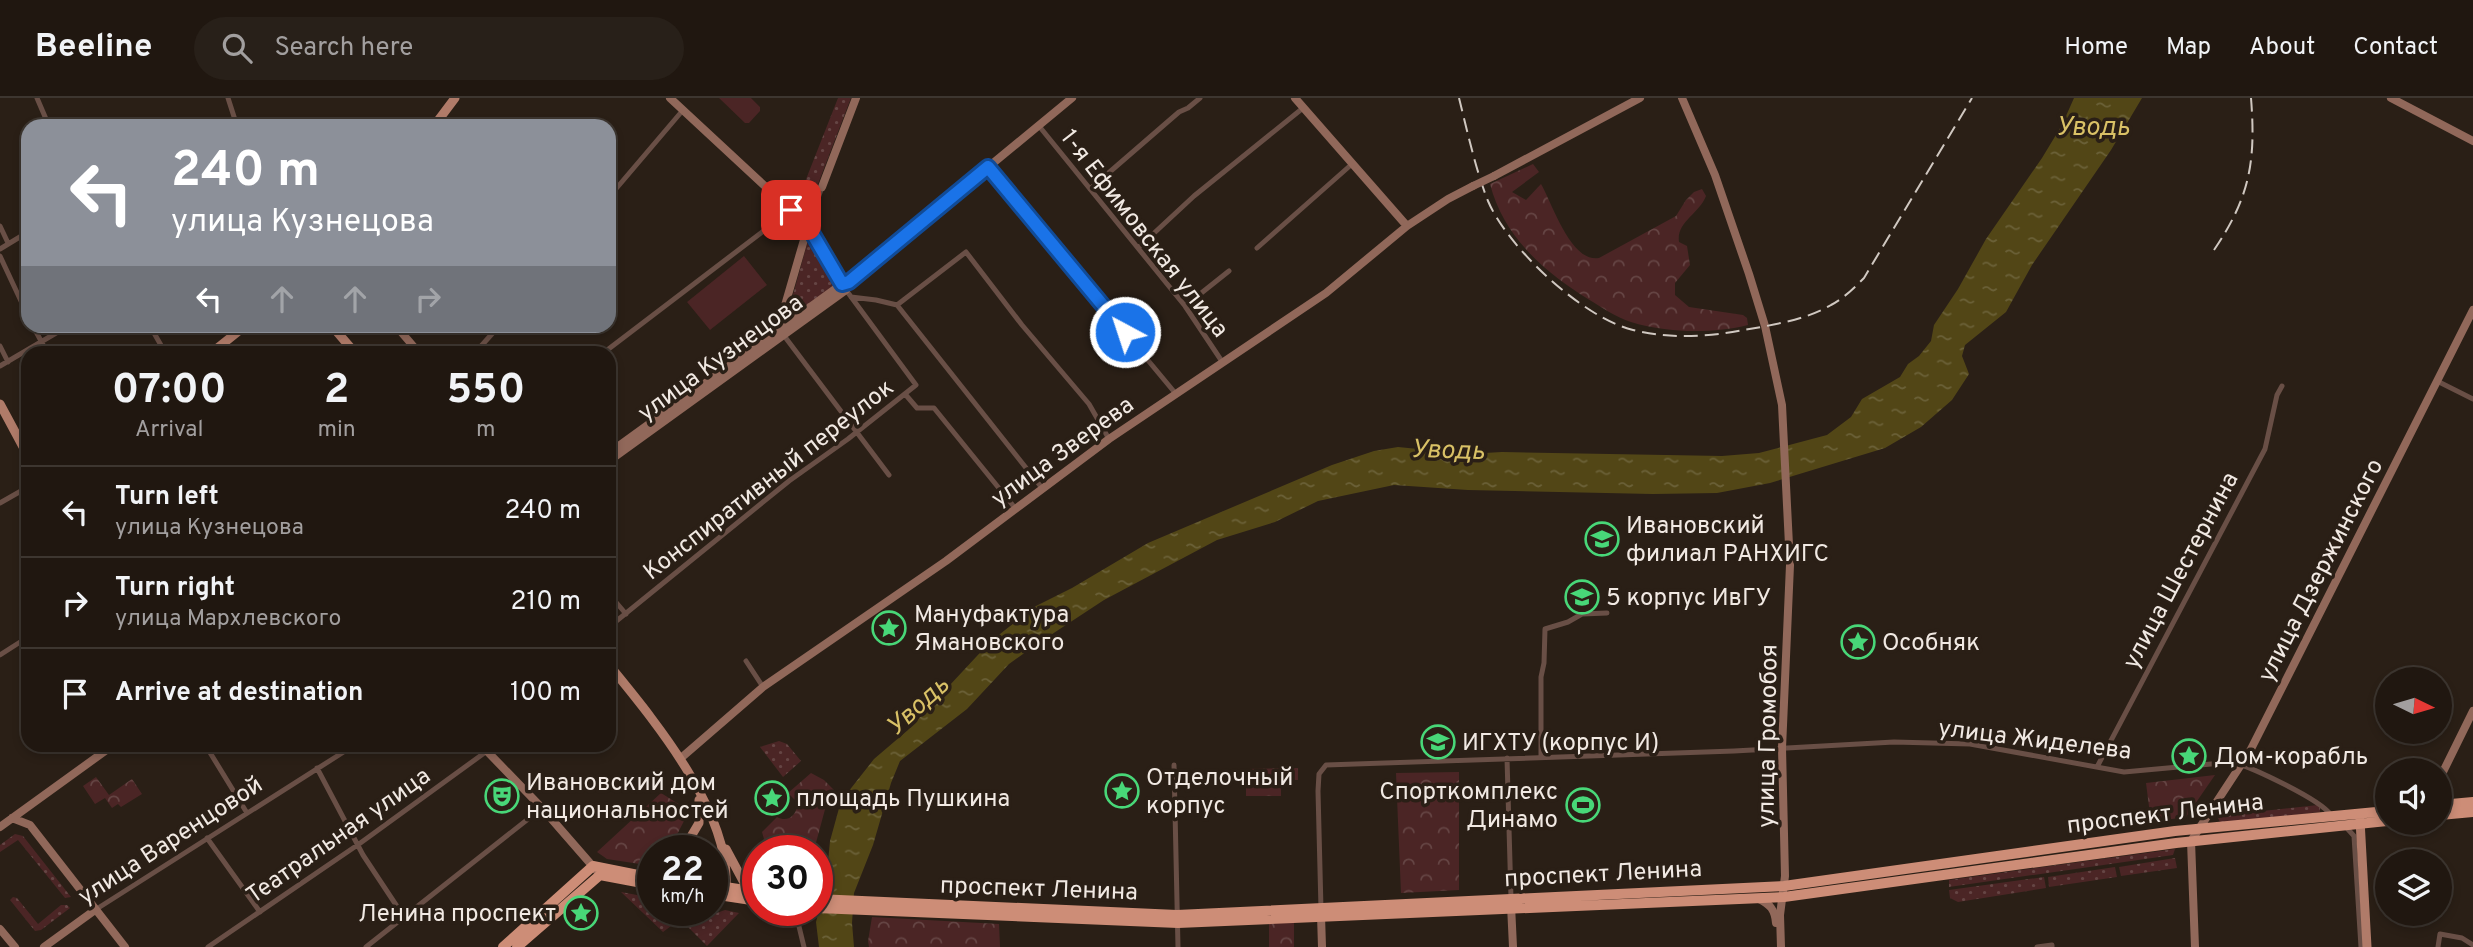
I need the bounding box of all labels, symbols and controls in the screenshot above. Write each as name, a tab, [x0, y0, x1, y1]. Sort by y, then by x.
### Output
search box	[194, 17, 684, 80]
text: Beeline	[35, 27, 152, 69]
icon: search	[218, 29, 256, 67]
text: Search here	[274, 32, 413, 65]
text: Home	[2064, 33, 2128, 63]
text: Map	[2166, 33, 2211, 63]
text: About	[2249, 33, 2315, 63]
text: Contact	[2353, 33, 2438, 63]
water label: Уводь	[2056, 112, 2130, 145]
street label: 1-я Ефимовская улица	[1053, 124, 1234, 344]
text: 240 m	[171, 142, 320, 204]
icon: left	[56, 147, 147, 238]
pin	[761, 180, 821, 240]
icon: arrive	[772, 191, 810, 229]
text: улица Кузнецова	[171, 203, 434, 243]
icon: left	[190, 280, 228, 318]
icon: ahead	[263, 280, 301, 318]
icon: ahead	[336, 280, 374, 318]
icon: right	[409, 280, 447, 318]
street label: улица Кузнецова	[633, 289, 810, 429]
position arrow	[1088, 295, 1162, 369]
text: 07:00	[112, 365, 227, 418]
text: 2	[324, 365, 349, 418]
text: 550	[446, 365, 525, 418]
street label: Конспиративный переулок	[638, 373, 901, 588]
street label: улица Зверева	[986, 391, 1140, 514]
text: Arrival	[135, 416, 203, 445]
text: min	[317, 416, 356, 445]
text: m	[476, 416, 496, 445]
water label: Уводь	[1410, 434, 1485, 469]
street label: улица Дзержинского	[2252, 454, 2391, 688]
street label: улица Шестернина	[2117, 467, 2246, 674]
text: Turn left	[115, 481, 219, 514]
icon: left	[56, 493, 94, 531]
text: 240 m	[504, 495, 581, 528]
place label: Ивановский филиал РАНХИГС	[1626, 512, 1829, 570]
text: улица Кузнецова	[115, 514, 304, 543]
school or university icon: Ивановский филиал РАНХИГС	[1583, 520, 1621, 558]
text: Turn right	[115, 572, 235, 605]
school or university icon: 5 корпус ИвГУ	[1563, 578, 1601, 616]
icon: right	[56, 584, 94, 622]
place label: 5 корпус ИвГУ	[1606, 584, 1771, 614]
text: 210 m	[511, 586, 581, 619]
place label: Мануфактура Ямановского	[914, 601, 1069, 659]
text: улица Мархлевского	[115, 605, 341, 634]
place icon: Мануфактура Ямановского	[870, 609, 908, 647]
place icon: Особняк	[1839, 623, 1877, 661]
place label: Особняк	[1882, 629, 1980, 659]
street label: улица Громобоя	[1752, 644, 1786, 828]
north arrow	[2375, 667, 2452, 744]
map controls	[2375, 667, 2452, 926]
water label: Уводь	[880, 670, 957, 744]
icon: arrive	[56, 675, 94, 713]
text: Arrive at destination	[115, 677, 363, 710]
text: 100 m	[510, 677, 581, 710]
street label: улица Жиделева	[1936, 714, 2133, 768]
school or university icon: ИГХТУ (корпус И)	[1419, 723, 1457, 761]
place label: ИГХТУ (корпус И)	[1462, 729, 1659, 759]
place icon: Дом-корабль	[2170, 737, 2208, 775]
place label: Дом-корабль	[2214, 743, 2368, 773]
button: sound	[2375, 758, 2452, 835]
street label: Театральная улица	[241, 762, 437, 911]
place label: Отделочный корпус	[1146, 764, 1293, 822]
place label: Ивановский дом национальностей	[526, 769, 729, 827]
street label: улица Варенцовой	[73, 771, 269, 913]
place icon: Отделочный корпус	[1103, 772, 1141, 810]
theatre icon: Ивановский дом национальностей	[483, 777, 521, 815]
place label: Спорткомплекс Динамо	[1379, 778, 1558, 836]
place icon: площадь Пушкина	[753, 779, 791, 817]
place label: площадь Пушкина	[796, 785, 1010, 815]
sports icon: Спорткомплекс Динамо	[1564, 786, 1602, 824]
street label: проспект Ленина	[2065, 788, 2265, 842]
speed limit sign: 30	[742, 835, 833, 926]
text: 22	[661, 849, 704, 893]
button: layers	[2375, 849, 2452, 926]
street label: проспект Ленина	[1504, 855, 1703, 895]
street label: проспект Ленина	[940, 872, 1138, 908]
text: km/h	[661, 886, 704, 909]
place icon: Ленина проспект	[562, 894, 600, 932]
place label: Ленина проспект	[358, 900, 556, 930]

